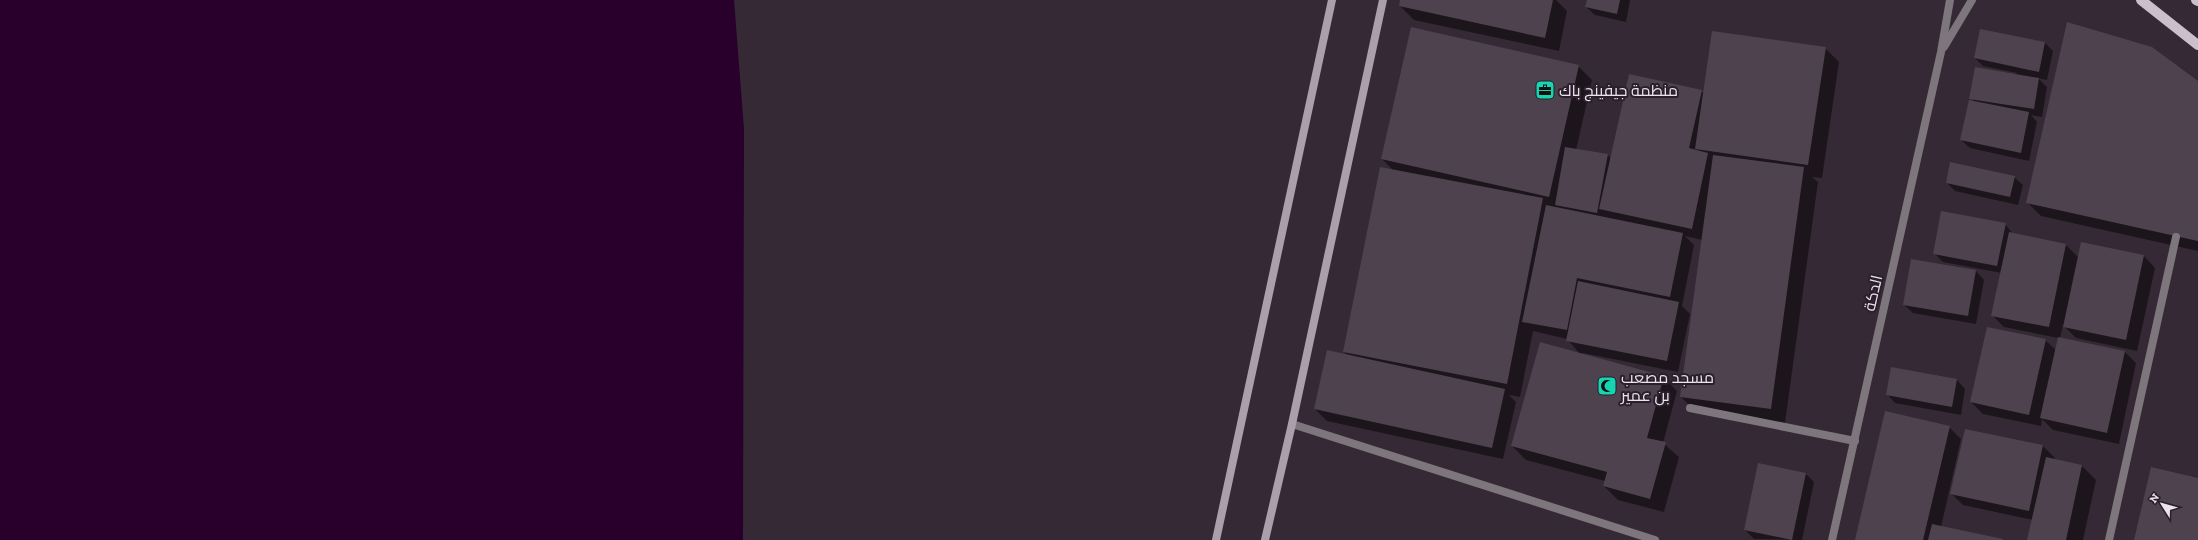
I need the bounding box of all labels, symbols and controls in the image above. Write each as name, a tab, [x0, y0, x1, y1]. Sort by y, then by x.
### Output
office icon: منظمة جيفينج باك	[1534, 79, 1556, 101]
place label: منظمة جيفينج باك	[1559, 81, 1678, 102]
street label: الدكة	[1860, 273, 1886, 313]
place label: مسجد مصعب بن عمير	[1620, 368, 1714, 406]
mosque icon: مسجد مصعب بن عمير	[1596, 375, 1618, 397]
north arrow	[2142, 484, 2182, 524]
text: N	[2147, 491, 2163, 506]

